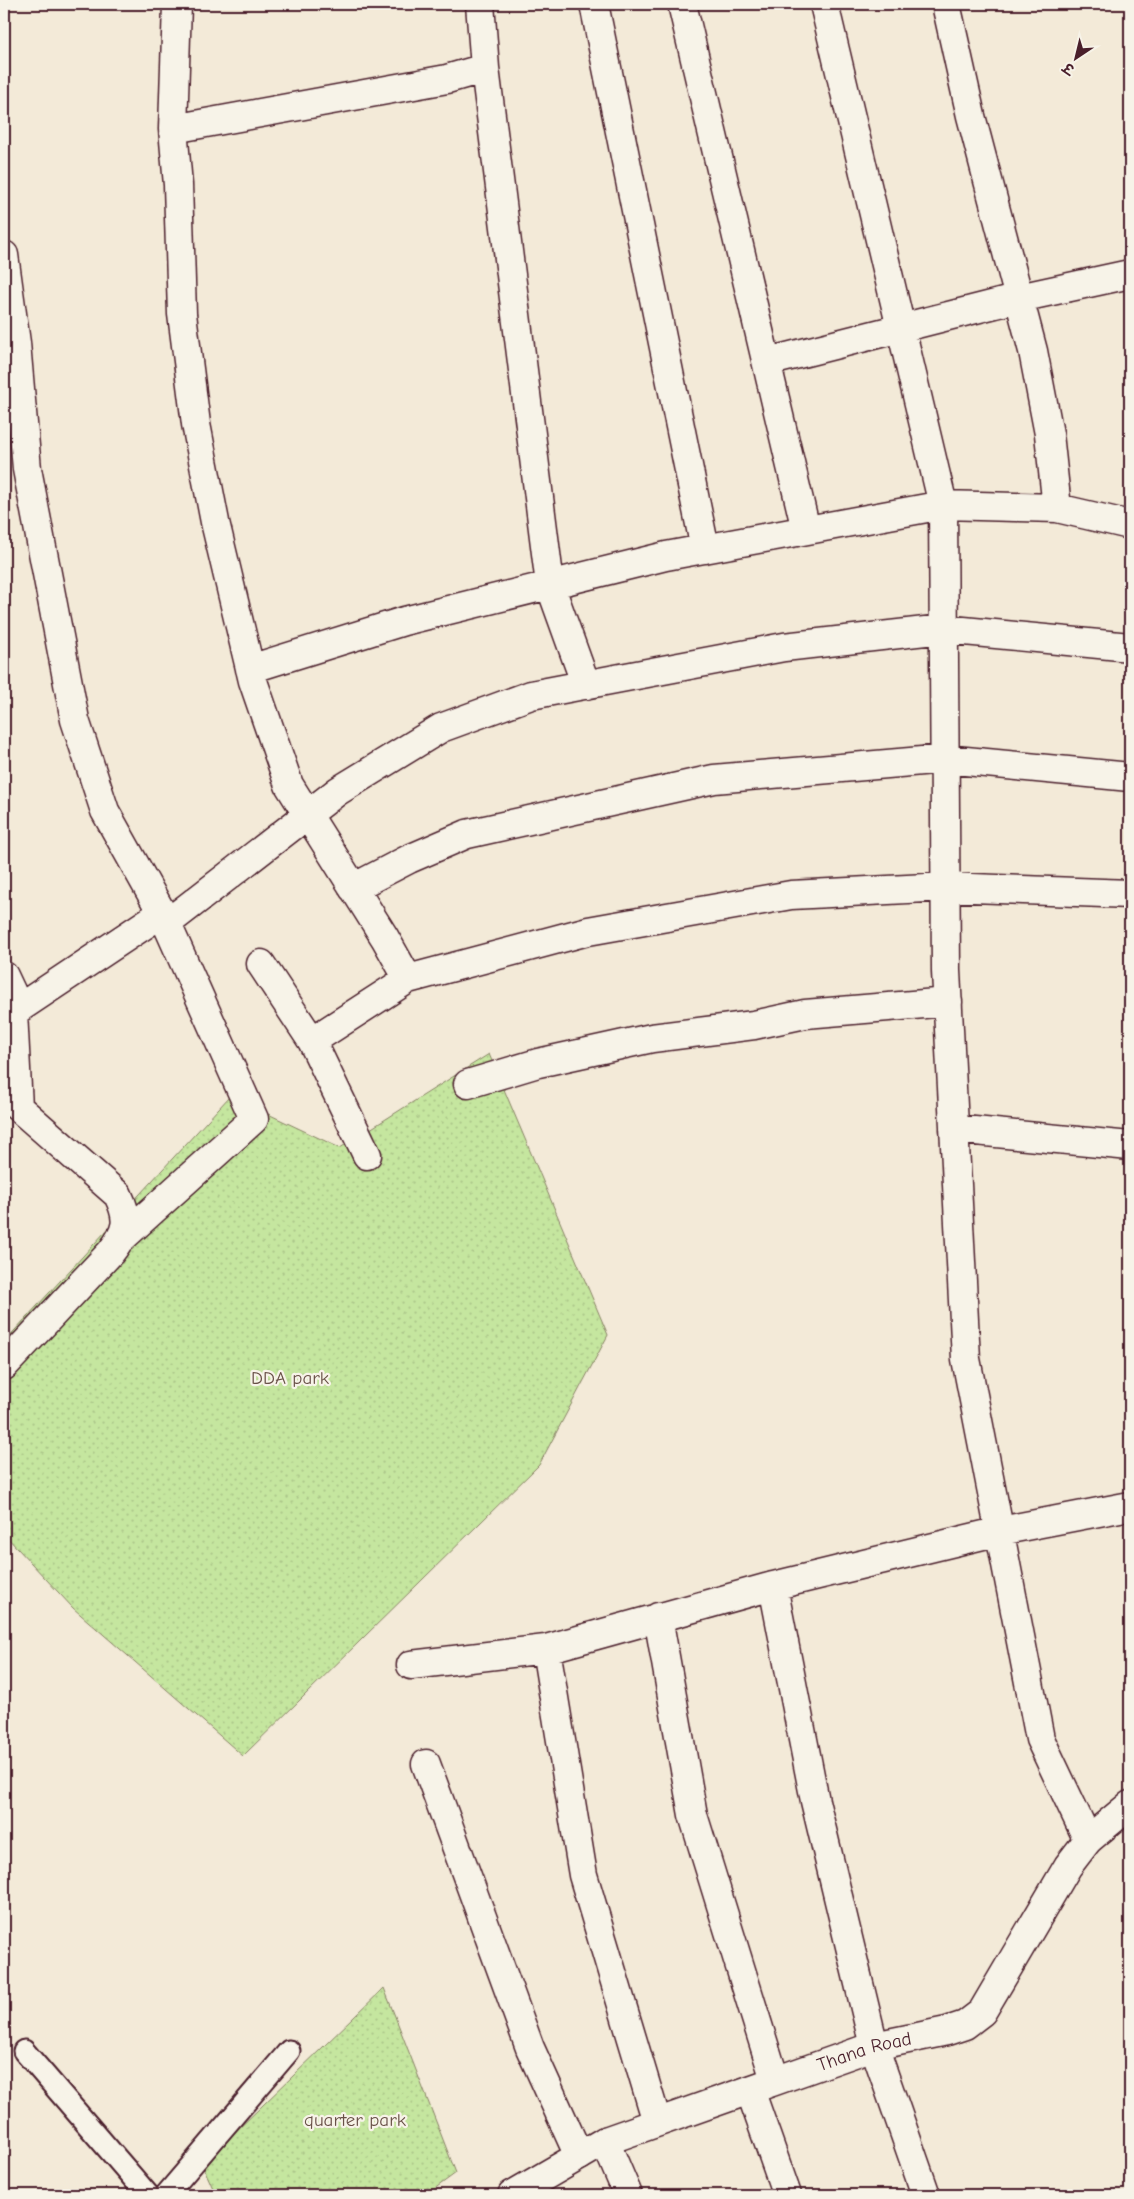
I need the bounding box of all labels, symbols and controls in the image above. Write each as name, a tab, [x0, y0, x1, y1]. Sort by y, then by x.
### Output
north arrow	[1052, 32, 1102, 82]
text: उ	[1059, 58, 1079, 79]
park label: DDA park	[251, 1367, 330, 1389]
street label: Thana Road	[814, 2028, 913, 2076]
park label: quarter park	[304, 2109, 407, 2131]

